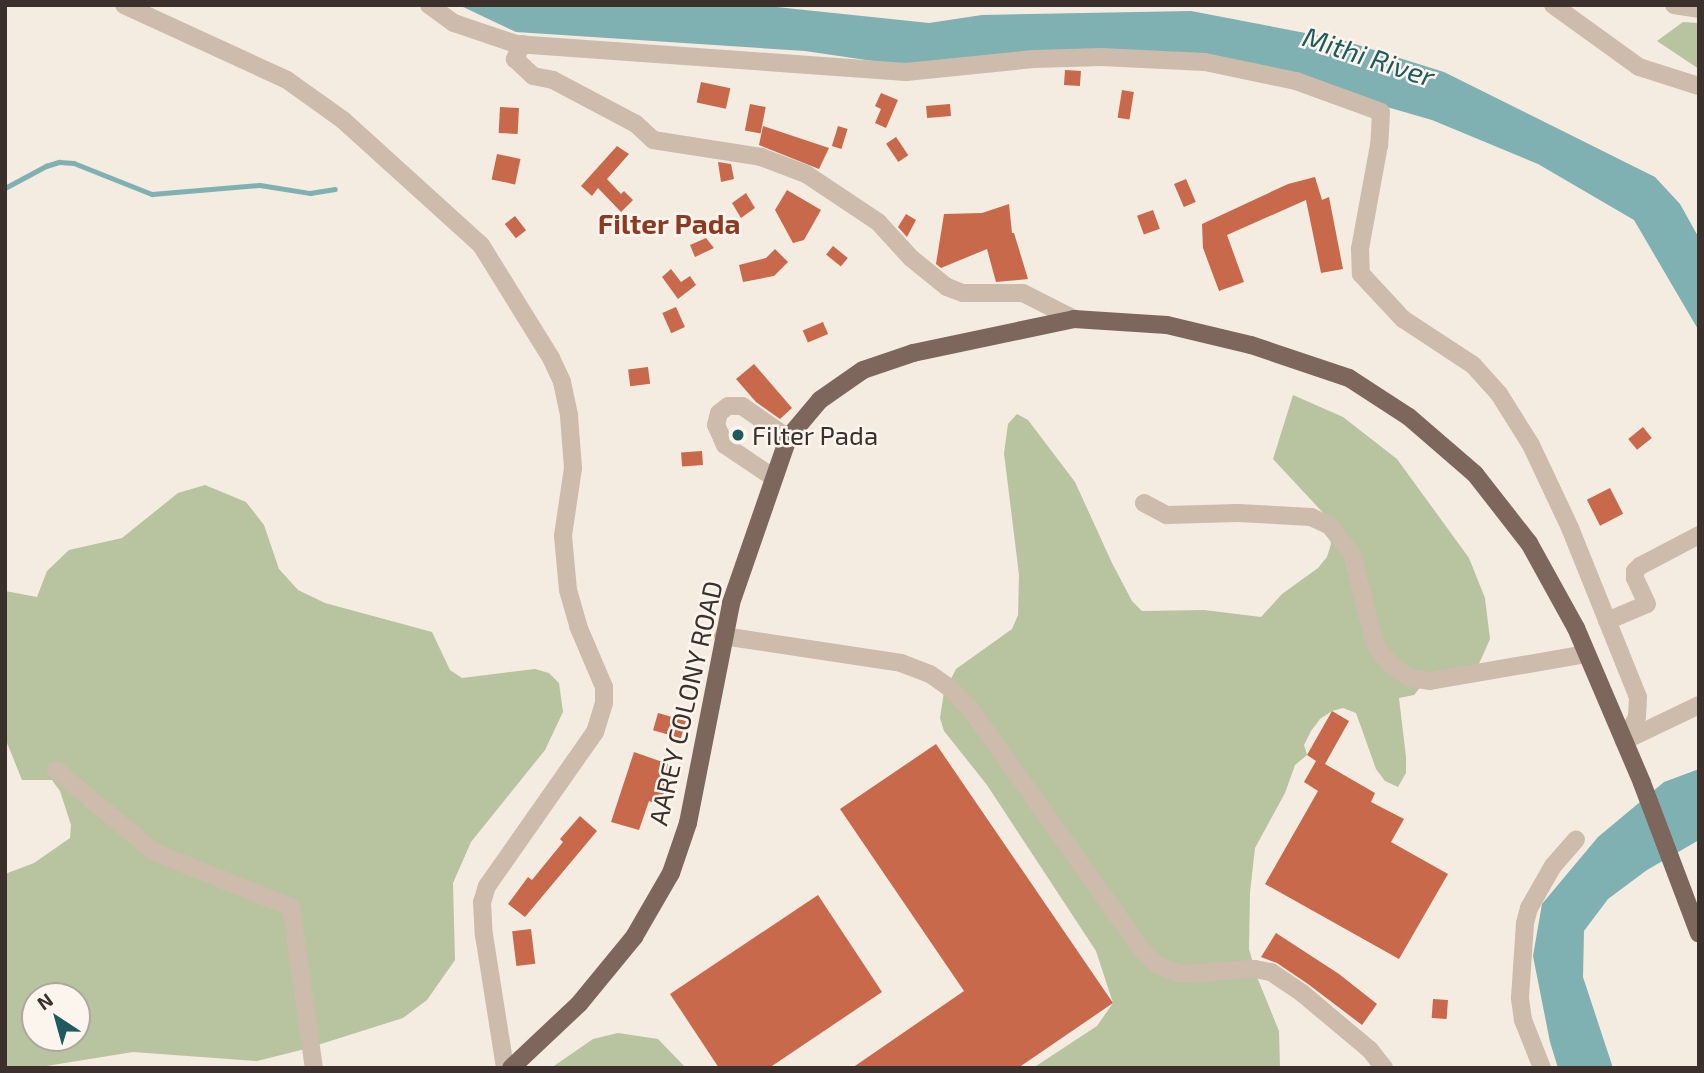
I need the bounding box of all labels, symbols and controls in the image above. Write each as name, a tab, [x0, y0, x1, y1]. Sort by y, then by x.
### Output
water label: Mithi River	[1299, 19, 1439, 93]
district label: Filter Pada	[597, 206, 741, 240]
place label: Filter Pada	[752, 419, 879, 451]
marker: Filter Pada	[730, 427, 746, 443]
street label: AAREY COLONY ROAD	[642, 577, 728, 829]
north arrow	[21, 982, 91, 1052]
text: N	[32, 988, 57, 1015]

